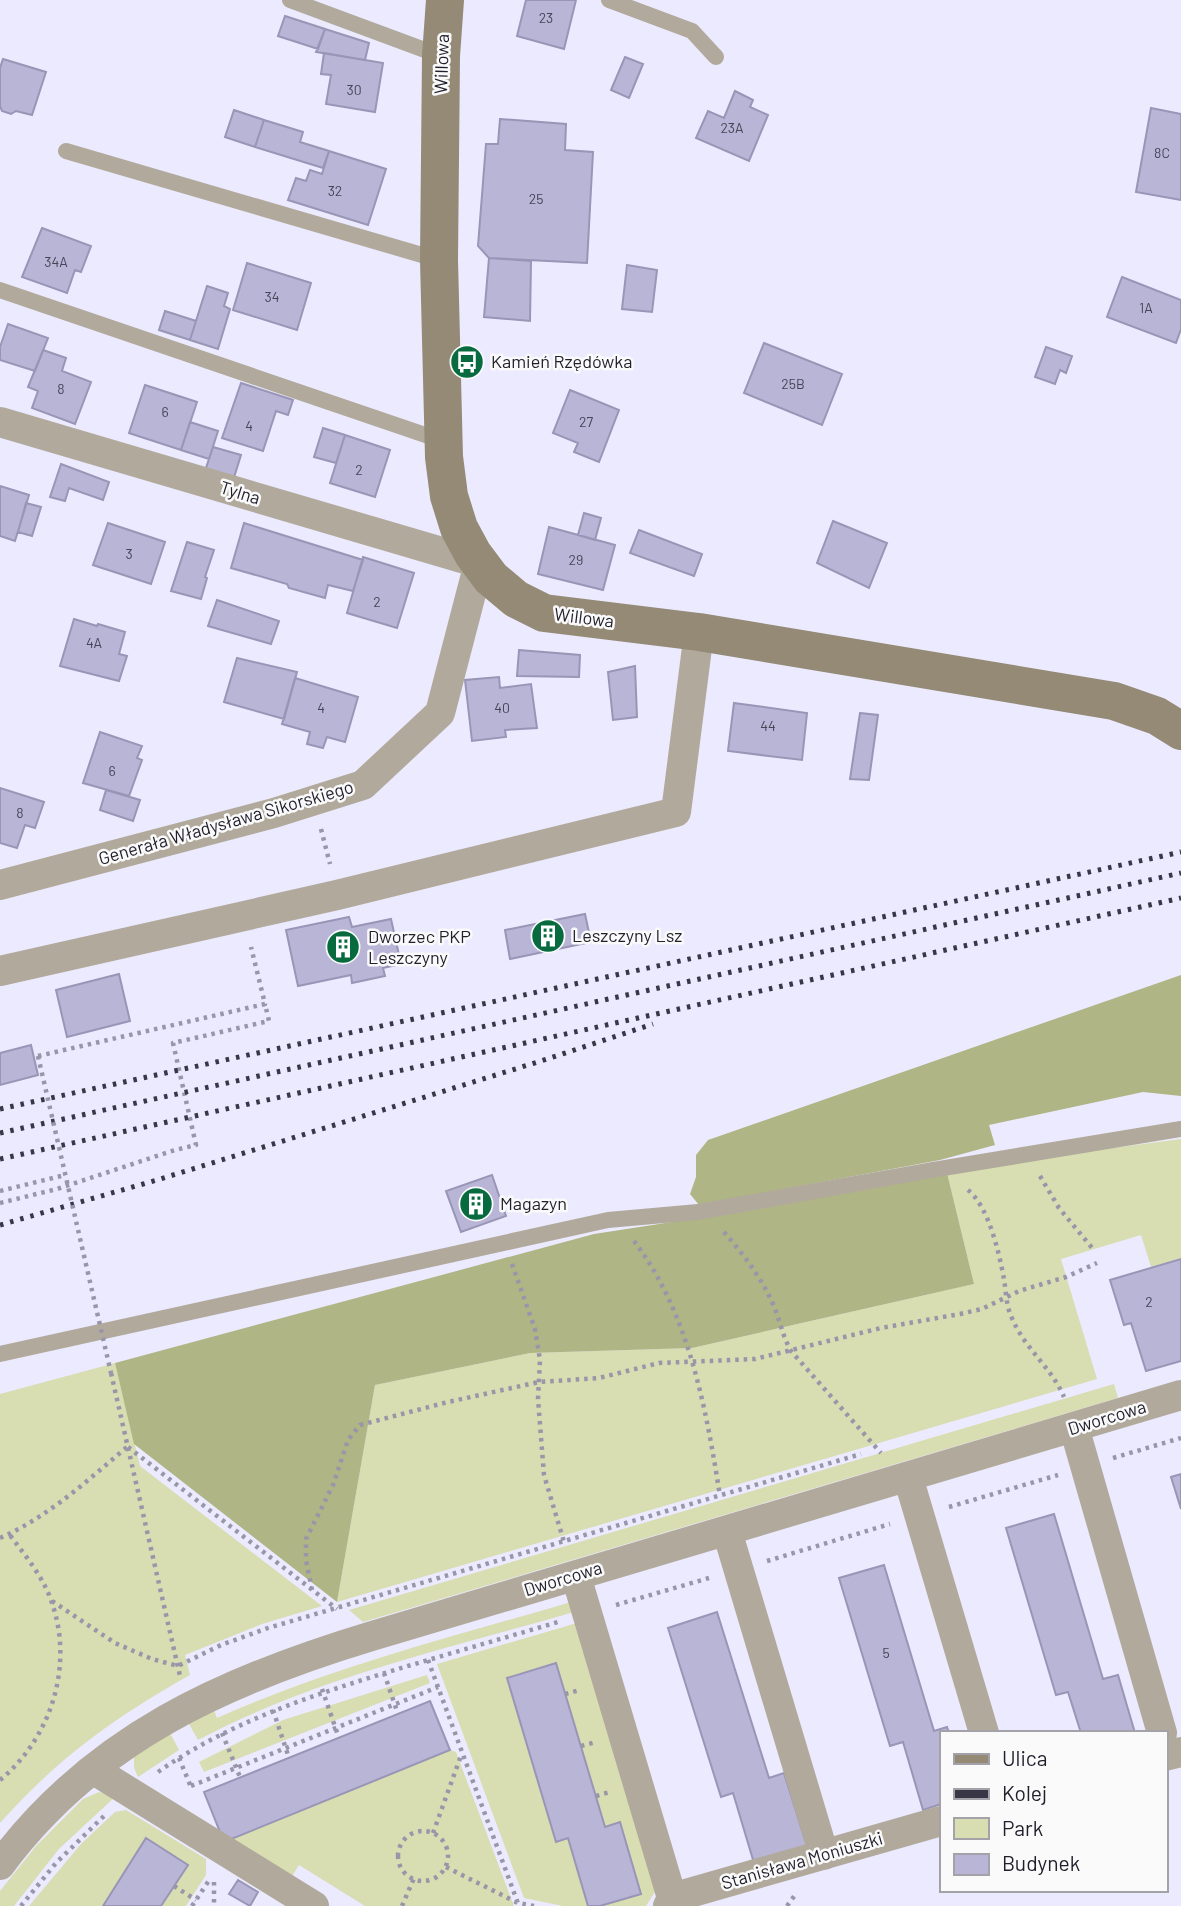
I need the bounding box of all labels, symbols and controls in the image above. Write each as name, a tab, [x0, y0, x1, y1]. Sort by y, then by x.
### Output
house number: 23	[539, 9, 553, 26]
street label: Willowa	[429, 34, 453, 94]
house number: 30	[346, 81, 362, 98]
house number: 23A	[720, 119, 744, 136]
house number: 8C	[1154, 144, 1170, 161]
house number: 32	[328, 182, 342, 199]
house number: 25	[529, 190, 543, 207]
house number: 34A	[44, 253, 68, 270]
house number: 34	[265, 288, 279, 305]
house number: 1A	[1139, 299, 1153, 316]
bus stop icon: Kamień Rzędówka	[448, 343, 486, 381]
place label: Kamień Rzędówka	[491, 350, 632, 372]
house number: 25B	[781, 375, 805, 392]
house number: 8	[57, 380, 65, 397]
house number: 6	[161, 403, 169, 420]
house number: 27	[579, 413, 593, 430]
house number: 4	[245, 417, 253, 434]
house number: 2	[355, 461, 363, 478]
street label: Tylna	[217, 476, 263, 509]
house number: 3	[125, 545, 133, 562]
house number: 29	[569, 551, 583, 568]
house number: 2	[373, 593, 381, 610]
street label: Willowa	[553, 602, 615, 632]
house number: 4A	[86, 634, 103, 651]
house number: 4	[317, 699, 325, 716]
house number: 40	[494, 699, 510, 716]
house number: 44	[760, 717, 776, 734]
house number: 6	[108, 762, 116, 779]
street label: Generała Władysława Sikorskiego	[96, 775, 356, 869]
house number: 8	[16, 804, 24, 821]
building icon: Leszczyny Lsz	[529, 917, 567, 955]
place label: Leszczyny Lsz	[572, 924, 682, 946]
place label: Dworzec PKP Leszczyny	[368, 925, 471, 968]
building icon: Dworzec PKP Leszczyny	[324, 928, 362, 966]
building icon: Magazyn	[457, 1185, 495, 1223]
place label: Magazyn	[500, 1192, 567, 1214]
house number: 2	[1145, 1293, 1153, 1310]
street label: Dworcowa	[1065, 1395, 1149, 1439]
street label: Dworcowa	[521, 1556, 605, 1600]
house number: 5	[882, 1644, 890, 1661]
legend	[940, 1731, 1167, 1892]
text: Ulica	[1002, 1745, 1047, 1770]
text: Kolej	[1002, 1780, 1047, 1805]
text: Park	[1002, 1815, 1043, 1840]
street label: Stanisława Moniuszki	[718, 1826, 885, 1894]
text: Budynek	[1002, 1850, 1080, 1875]

